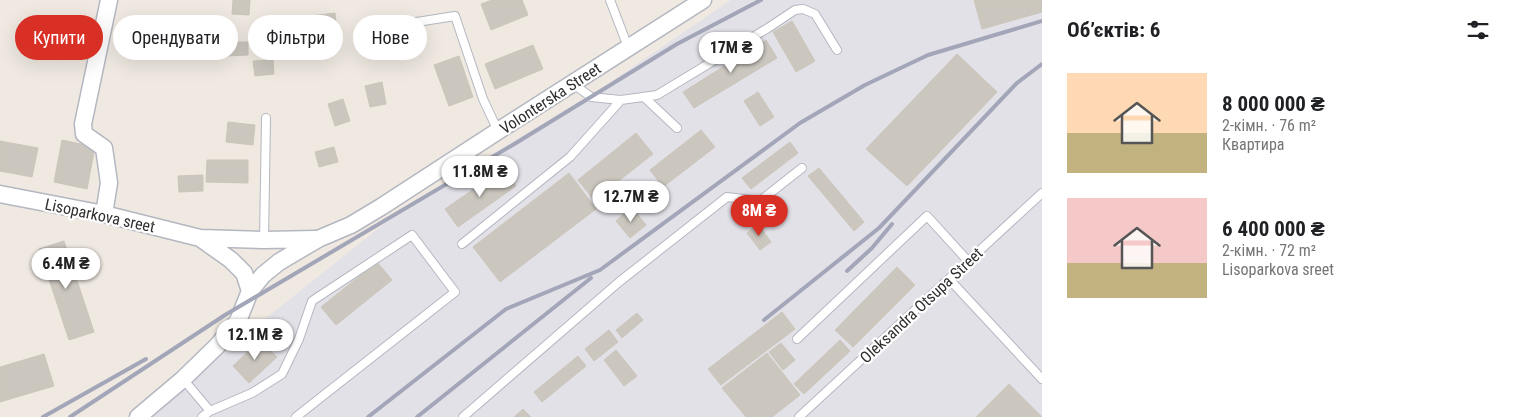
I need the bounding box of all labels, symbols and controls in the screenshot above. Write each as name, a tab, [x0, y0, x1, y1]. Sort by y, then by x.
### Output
chip: Купити	[15, 15, 103, 60]
chip: Орендувати	[113, 15, 238, 60]
chip: Фільтри	[248, 15, 343, 60]
chip: Нове	[353, 15, 427, 60]
icon: filters	[1464, 16, 1492, 44]
text: Об’єктів: 6	[1067, 18, 1160, 42]
pin: 17M ₴	[696, 32, 766, 74]
text: 17M ₴	[710, 38, 752, 57]
street label: Volonterska Street	[496, 59, 605, 138]
text: 8 000 000 ₴	[1222, 92, 1325, 116]
icon: home	[1107, 93, 1167, 153]
text: 2-кімн. · 76 m²	[1222, 116, 1316, 135]
text: Квартира	[1222, 135, 1284, 154]
pin: 11.8M ₴	[434, 156, 526, 198]
text: 11.8M ₴	[452, 162, 508, 181]
pin: 12.7M ₴	[585, 180, 677, 223]
text: 12.7M ₴	[603, 187, 659, 206]
pin: 8M ₴	[729, 194, 789, 237]
street label: Lisoparkova sreet	[43, 195, 157, 236]
text: 8M ₴	[742, 201, 776, 220]
text: 6 400 000 ₴	[1222, 217, 1325, 241]
icon: home	[1107, 218, 1167, 278]
text: 2-кімн. · 72 m²	[1222, 241, 1316, 260]
street label: Oleksandra Otsupa Street	[856, 243, 987, 367]
pin: 6.4M ₴	[25, 248, 107, 290]
text: 6.4M ₴	[42, 254, 90, 273]
text: Lisoparkova sreet	[1222, 260, 1334, 279]
pin: 12.1M ₴	[209, 318, 301, 361]
text: 12.1M ₴	[227, 325, 283, 344]

